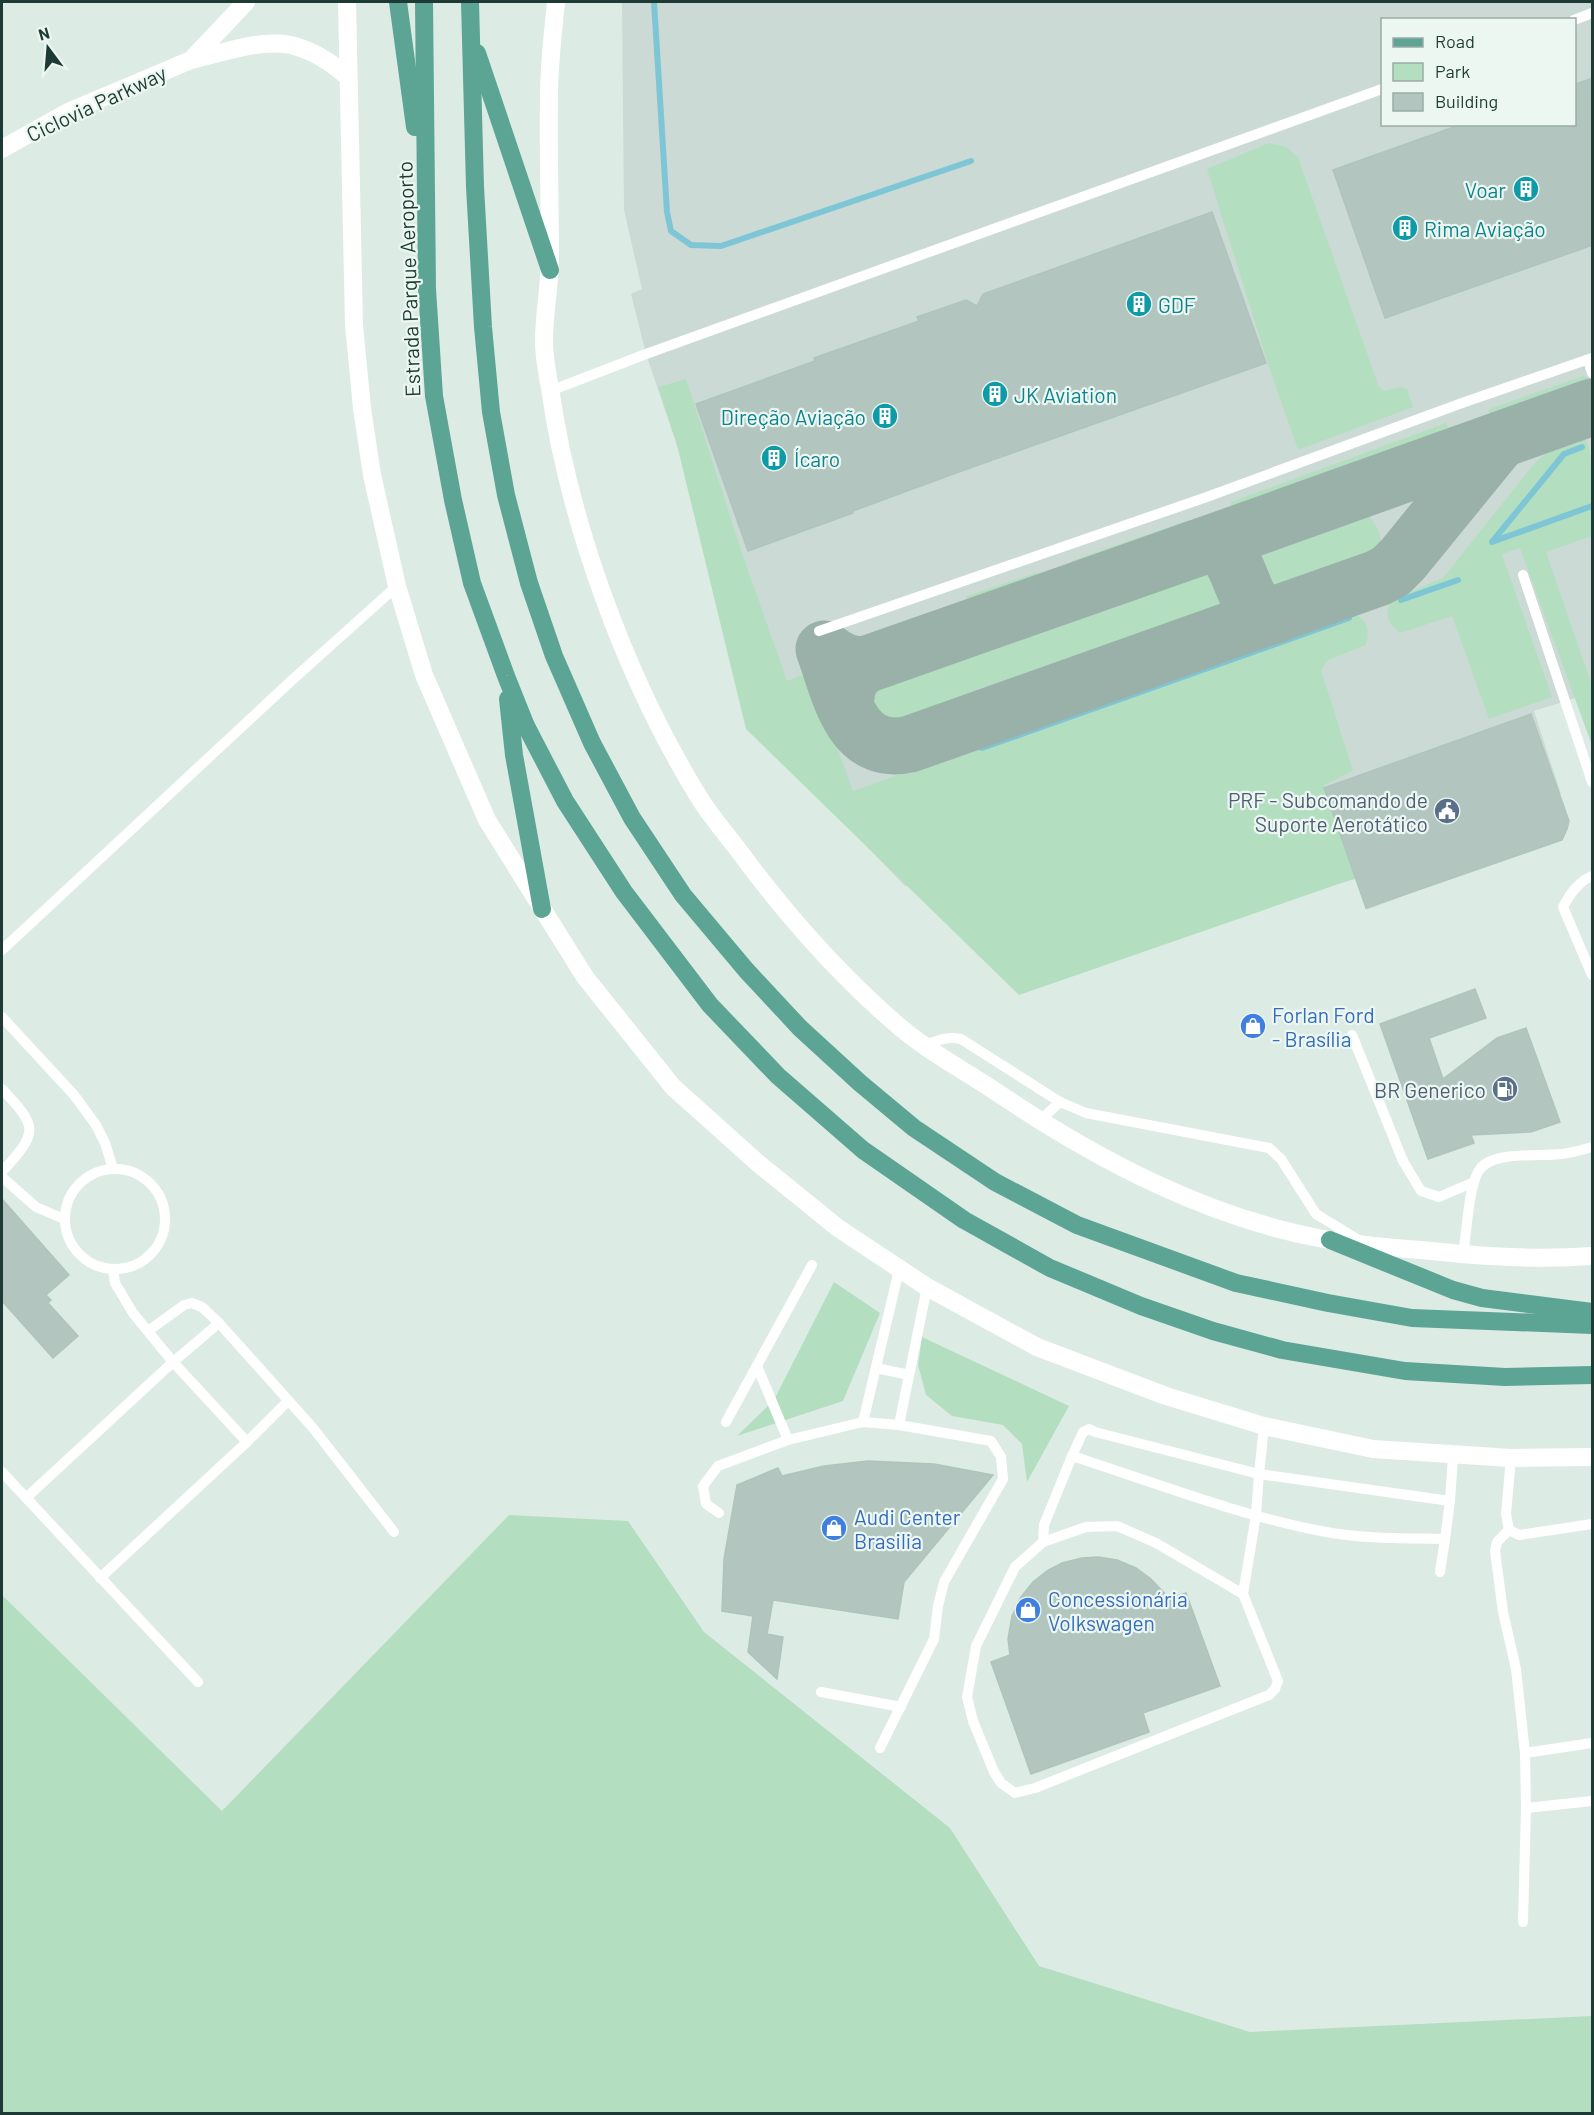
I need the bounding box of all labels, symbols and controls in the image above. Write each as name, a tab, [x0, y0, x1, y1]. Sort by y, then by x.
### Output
north arrow	[18, 18, 78, 78]
legend	[1381, 18, 1576, 126]
text: N	[36, 23, 51, 44]
text: Road	[1435, 30, 1475, 52]
street label: Ciclovia Parkway	[22, 60, 170, 146]
text: Park	[1435, 60, 1470, 82]
text: Building	[1435, 90, 1498, 112]
street label: Estrada Parque Aeroporto	[391, 161, 425, 397]
building icon: Voar	[1511, 174, 1541, 204]
place label: Voar	[1465, 177, 1506, 202]
building icon: Rima Aviação	[1390, 213, 1420, 243]
place label: Rima Aviação	[1424, 216, 1546, 241]
building icon: GDF	[1124, 289, 1154, 319]
place label: GDF	[1158, 292, 1196, 317]
building icon: JK Aviation	[980, 379, 1010, 409]
place label: JK Aviation	[1014, 382, 1117, 407]
building icon: Direção Aviação	[870, 401, 900, 431]
place label: Direção Aviação	[721, 404, 866, 429]
building icon: Ícaro	[759, 443, 789, 473]
place label: Ícaro	[794, 446, 840, 471]
place label: PRF - Subcomando de Suporte Aerotático	[1228, 787, 1428, 836]
public building icon: PRF - Subcomando de Suporte Aerotático	[1432, 796, 1462, 826]
place label: Forlan Ford - Brasília	[1272, 1002, 1375, 1051]
shop icon: Forlan Ford - Brasília	[1238, 1011, 1268, 1041]
fuel station icon: BR Generico	[1490, 1074, 1520, 1104]
place label: BR Generico	[1374, 1077, 1486, 1102]
place label: Audi Center Brasilia	[854, 1504, 961, 1553]
shop icon: Audi Center Brasilia	[819, 1513, 849, 1543]
place label: Concessionária Volkswagen	[1048, 1586, 1188, 1635]
shop icon: Concessionária Volkswagen	[1013, 1595, 1043, 1625]

